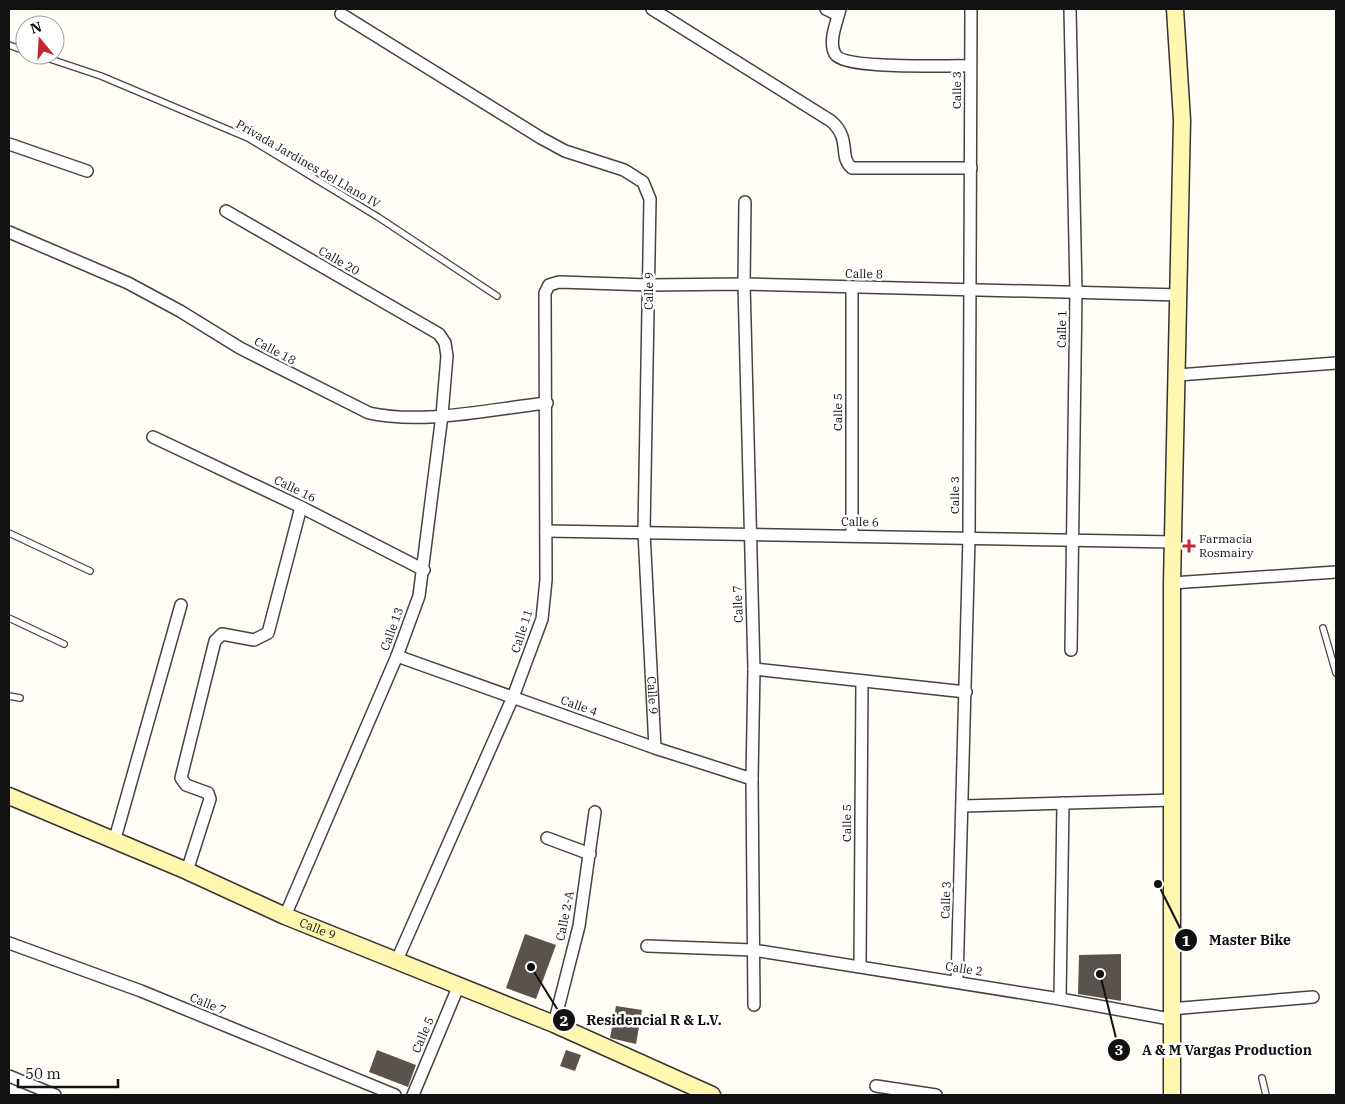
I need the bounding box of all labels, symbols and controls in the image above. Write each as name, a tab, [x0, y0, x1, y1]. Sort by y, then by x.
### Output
north arrow	[15, 15, 65, 65]
text: N	[28, 17, 44, 38]
street label: Calle 3	[949, 71, 964, 109]
street label: Privada Jardines del Llano IV	[234, 116, 383, 211]
street label: Calle 20	[316, 243, 363, 278]
street label: Calle 8	[845, 266, 883, 281]
street label: Calle 9	[641, 272, 656, 310]
street label: Calle 1	[1054, 310, 1069, 348]
street label: Calle 18	[252, 333, 299, 368]
street label: Calle 5	[830, 393, 845, 431]
street label: Calle 16	[272, 472, 319, 505]
street label: Calle 3	[947, 476, 962, 514]
street label: Calle 6	[841, 514, 879, 529]
place label: Farmacia Rosmairy	[1199, 531, 1254, 560]
marker: Farmacia Rosmairy	[1183, 540, 1195, 552]
street label: Calle 7	[729, 585, 746, 623]
street label: Calle 13	[377, 605, 406, 653]
street label: Calle 11	[507, 607, 536, 655]
street label: Calle 9	[644, 676, 661, 715]
street label: Calle 4	[559, 692, 600, 719]
street label: Calle 5	[839, 804, 854, 842]
street label: Calle 3	[937, 881, 954, 919]
street label: Calle 2-A	[552, 889, 577, 942]
street label: Calle 9	[297, 915, 338, 943]
callout: Master Bike	[1174, 926, 1300, 955]
text: 1	[1181, 931, 1191, 950]
text: Master Bike	[1209, 931, 1291, 949]
street label: Calle 2	[944, 958, 984, 979]
street label: Calle 7	[188, 989, 229, 1018]
callout: Residencial R & L.V.	[552, 1006, 732, 1035]
text: 2	[559, 1011, 569, 1030]
text: Residencial R & L.V.	[586, 1011, 722, 1029]
street label: Calle 5	[408, 1014, 437, 1055]
callout: A & M Vargas Production	[1107, 1035, 1322, 1064]
text: 3	[1114, 1040, 1124, 1059]
text: A & M Vargas Production	[1142, 1041, 1312, 1059]
scale bar	[18, 1056, 118, 1088]
text: 50 m	[25, 1064, 61, 1083]

